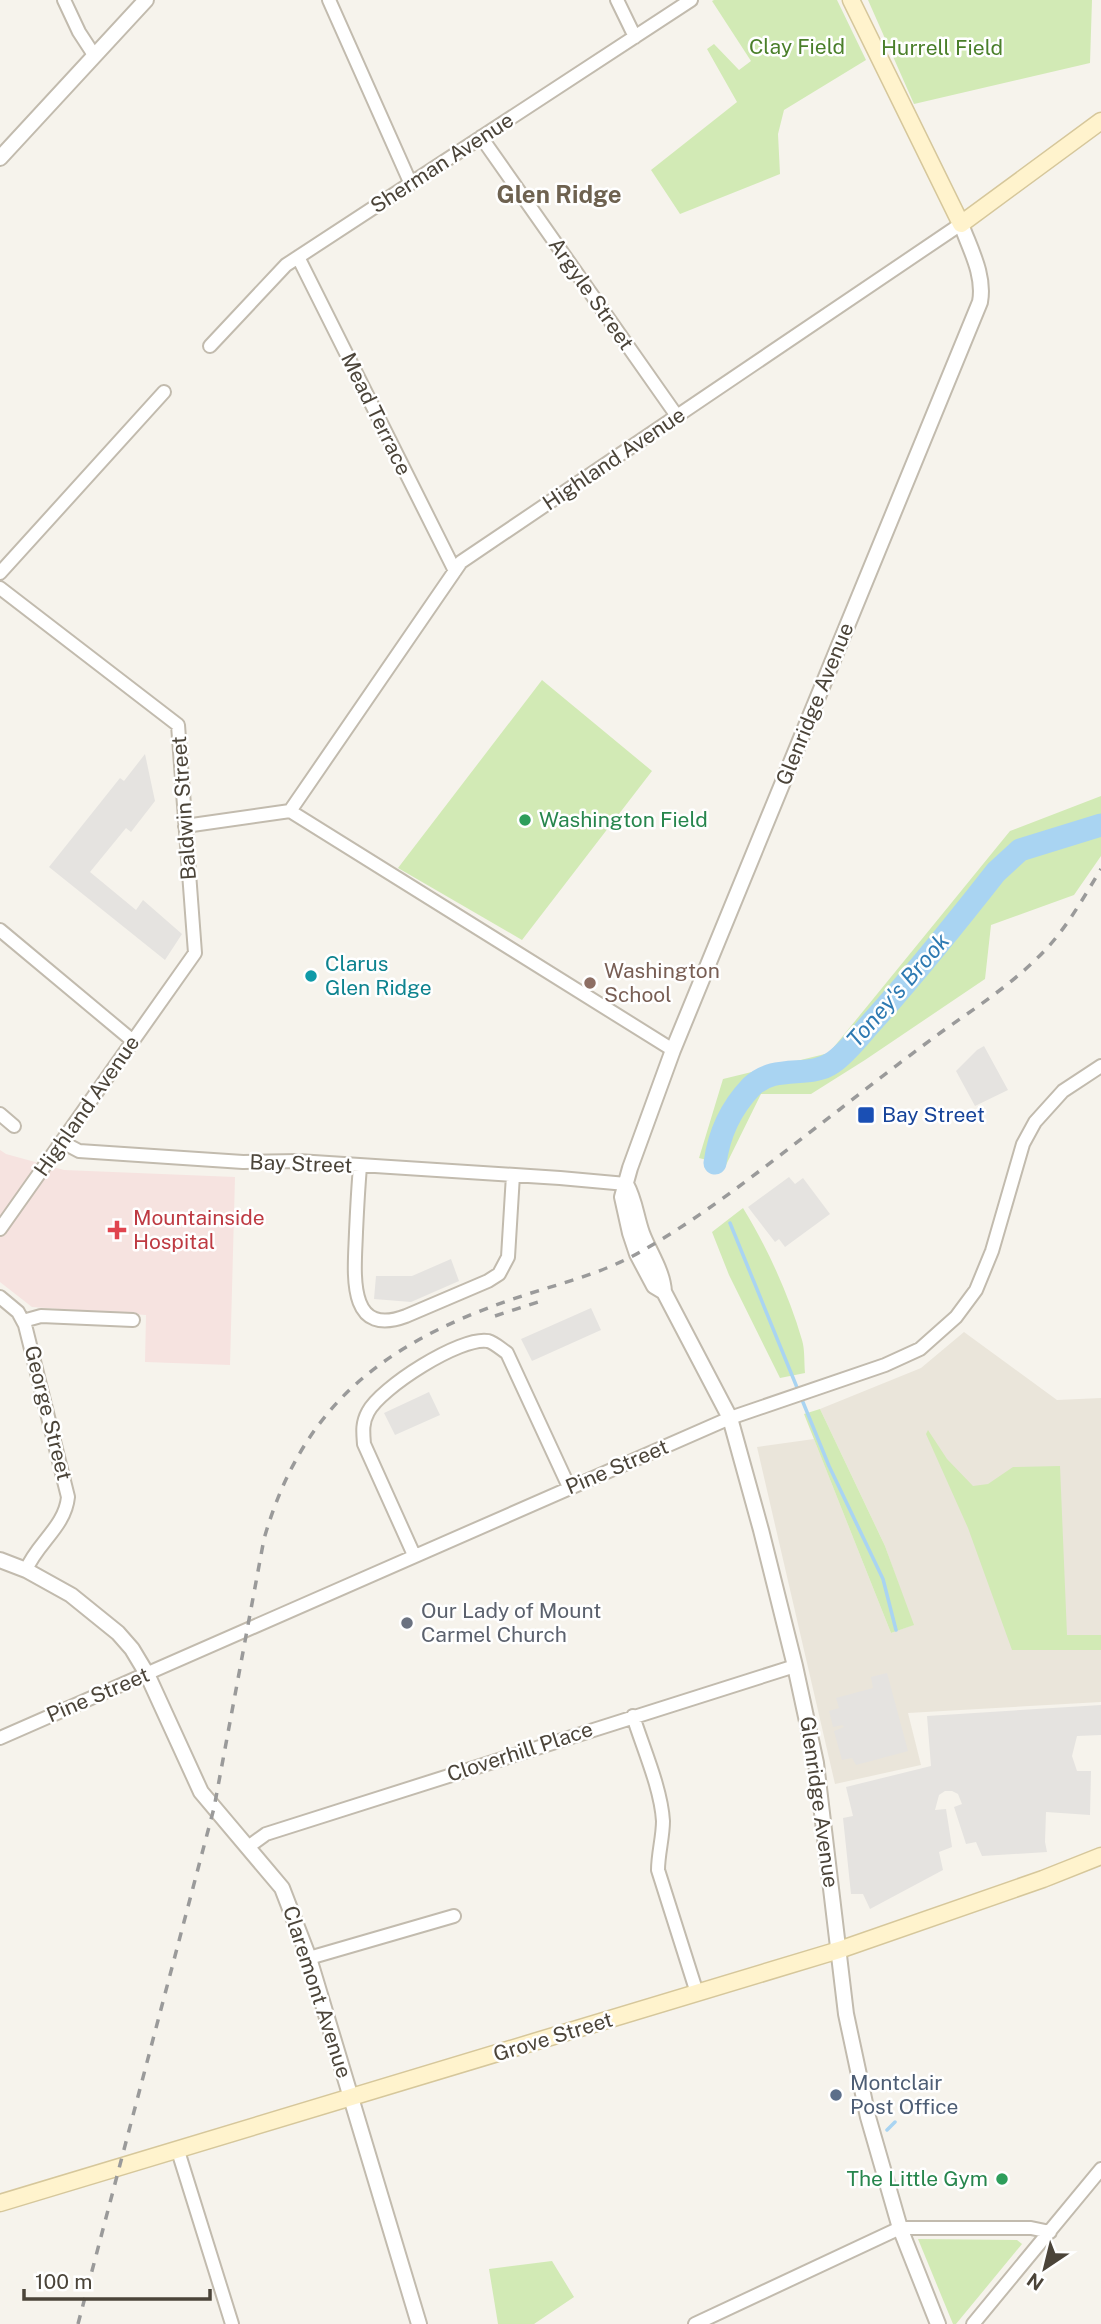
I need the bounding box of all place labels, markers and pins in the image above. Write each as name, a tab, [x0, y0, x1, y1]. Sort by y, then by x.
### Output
place label: Washington Field	[539, 807, 708, 832]
marker: Washington Field	[517, 812, 533, 828]
place label: Clarus Glen Ridge	[325, 951, 432, 1000]
place label: Washington School	[604, 958, 720, 1007]
marker: Clarus Glen Ridge	[303, 968, 319, 984]
marker: Washington School	[582, 975, 598, 991]
place label: Bay Street	[882, 1102, 985, 1127]
marker: Bay Street	[856, 1105, 876, 1125]
place label: Mountainside Hospital	[133, 1205, 265, 1254]
marker: Mountainside Hospital	[107, 1220, 127, 1240]
place label: Our Lady of Mount Carmel Church	[421, 1598, 601, 1647]
marker: Our Lady of Mount Carmel Church	[399, 1615, 415, 1631]
place label: Montclair Post Office	[850, 2070, 958, 2119]
marker: Montclair Post Office	[828, 2087, 844, 2103]
place label: The Little Gym	[846, 2166, 988, 2191]
marker: The Little Gym	[994, 2171, 1010, 2187]

